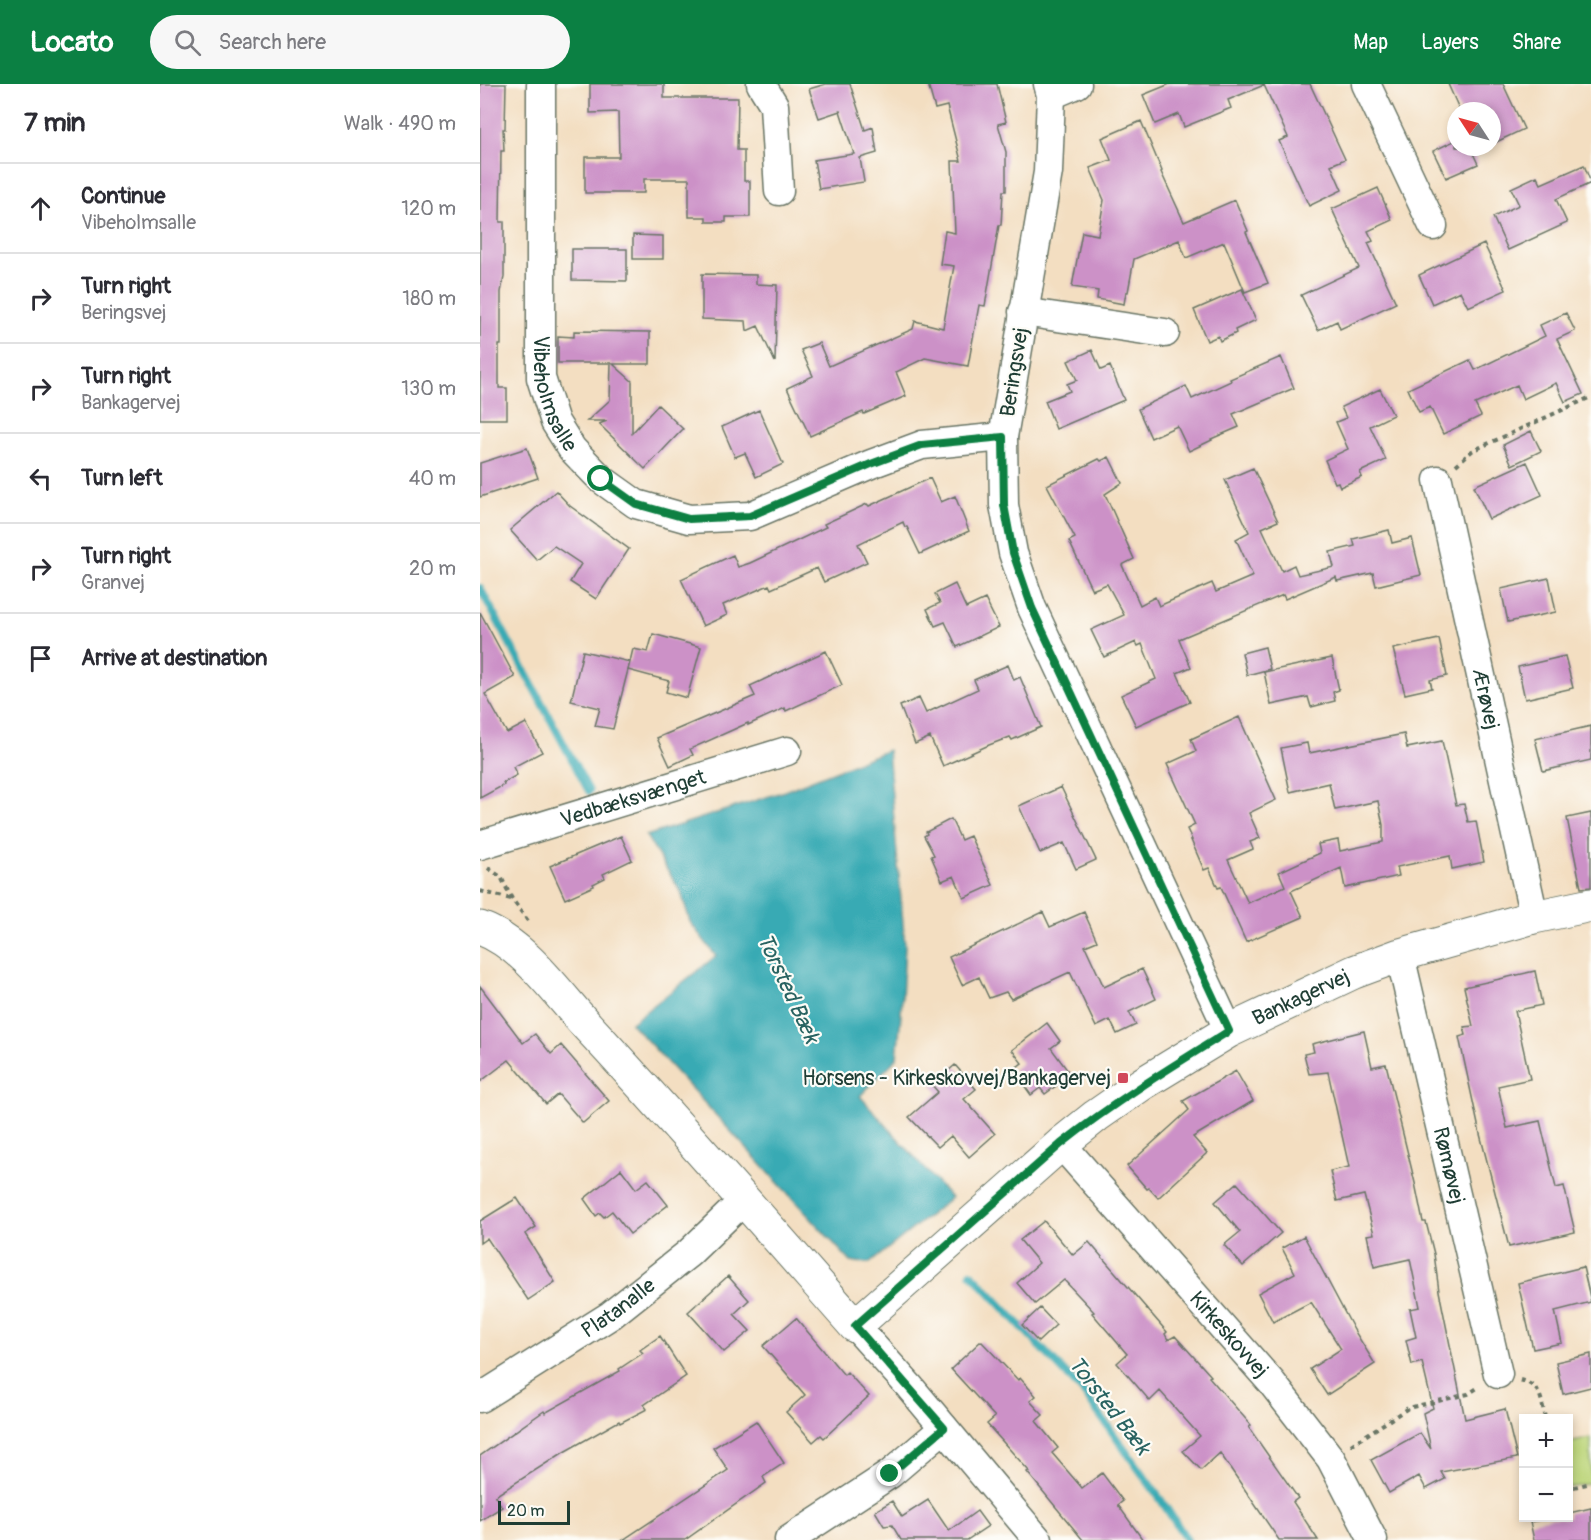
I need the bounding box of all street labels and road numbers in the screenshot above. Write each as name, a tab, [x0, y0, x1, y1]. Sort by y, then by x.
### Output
street label: Beringsvej	[994, 326, 1035, 419]
street label: Vibeholmsalle	[527, 335, 584, 457]
street label: Ærøvej	[1466, 666, 1505, 732]
street label: Vedbæksvænget	[557, 764, 710, 834]
street label: Bankagervej	[1248, 963, 1354, 1032]
street label: Rømøvej	[1427, 1124, 1471, 1207]
street label: Platanalle	[576, 1272, 661, 1344]
street label: Kirkeskovvej	[1183, 1286, 1274, 1384]

